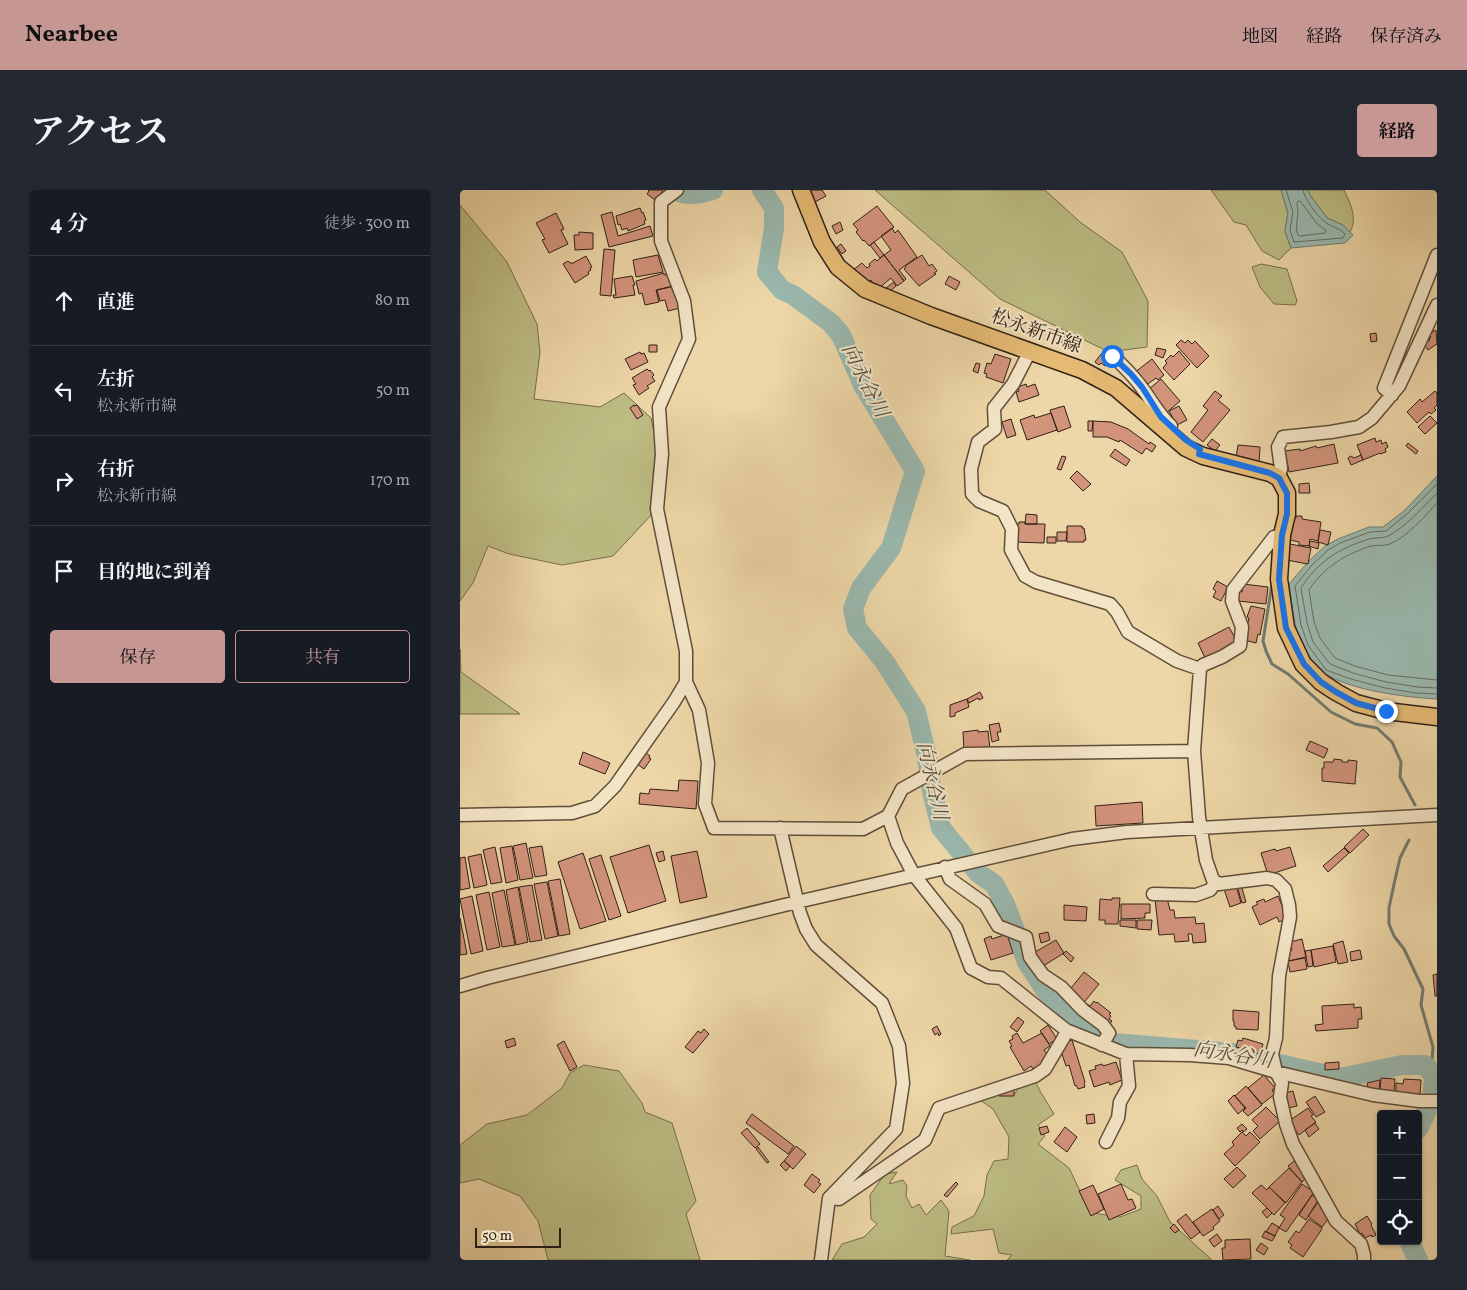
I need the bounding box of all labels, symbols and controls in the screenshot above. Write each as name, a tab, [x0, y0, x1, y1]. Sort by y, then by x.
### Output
text: Nearbee	[25, 18, 118, 52]
text: 地図	[1242, 25, 1278, 50]
text: 経路	[1306, 25, 1342, 50]
text: 保存済み	[1370, 25, 1442, 50]
button: 経路	[1357, 104, 1437, 157]
text: アクセス	[30, 110, 169, 158]
text: 4 分	[50, 210, 88, 239]
text: 徒歩 · 300 m	[324, 213, 410, 235]
icon: ahead	[50, 287, 78, 315]
text: 直進	[97, 290, 135, 316]
text: 80 m	[375, 290, 410, 312]
street label: 松永新市線	[987, 304, 1085, 360]
water label: 向永谷川	[833, 339, 896, 425]
route start	[1101, 345, 1124, 368]
text: 左折	[97, 367, 135, 393]
icon: left	[50, 377, 78, 405]
text: 50 m	[376, 380, 410, 402]
text: 松永新市線	[97, 396, 177, 418]
text: 右折	[97, 457, 135, 483]
icon: right	[50, 467, 78, 495]
text: 170 m	[370, 470, 410, 492]
text: 松永新市線	[97, 486, 177, 508]
icon: arrive	[50, 557, 78, 585]
text: 目的地に到着	[97, 560, 211, 586]
button: 保存	[50, 630, 225, 683]
button: 共有	[235, 630, 410, 683]
route end	[1375, 700, 1398, 723]
water label: 向永谷川	[908, 739, 954, 825]
water label: 向永谷川	[1191, 1036, 1277, 1076]
map controls	[1377, 1110, 1422, 1245]
button: +	[1377, 1110, 1422, 1155]
button: −	[1377, 1155, 1422, 1200]
button: locate	[1377, 1200, 1422, 1245]
scale bar	[475, 1225, 561, 1248]
text: 50 m	[482, 1227, 512, 1246]

